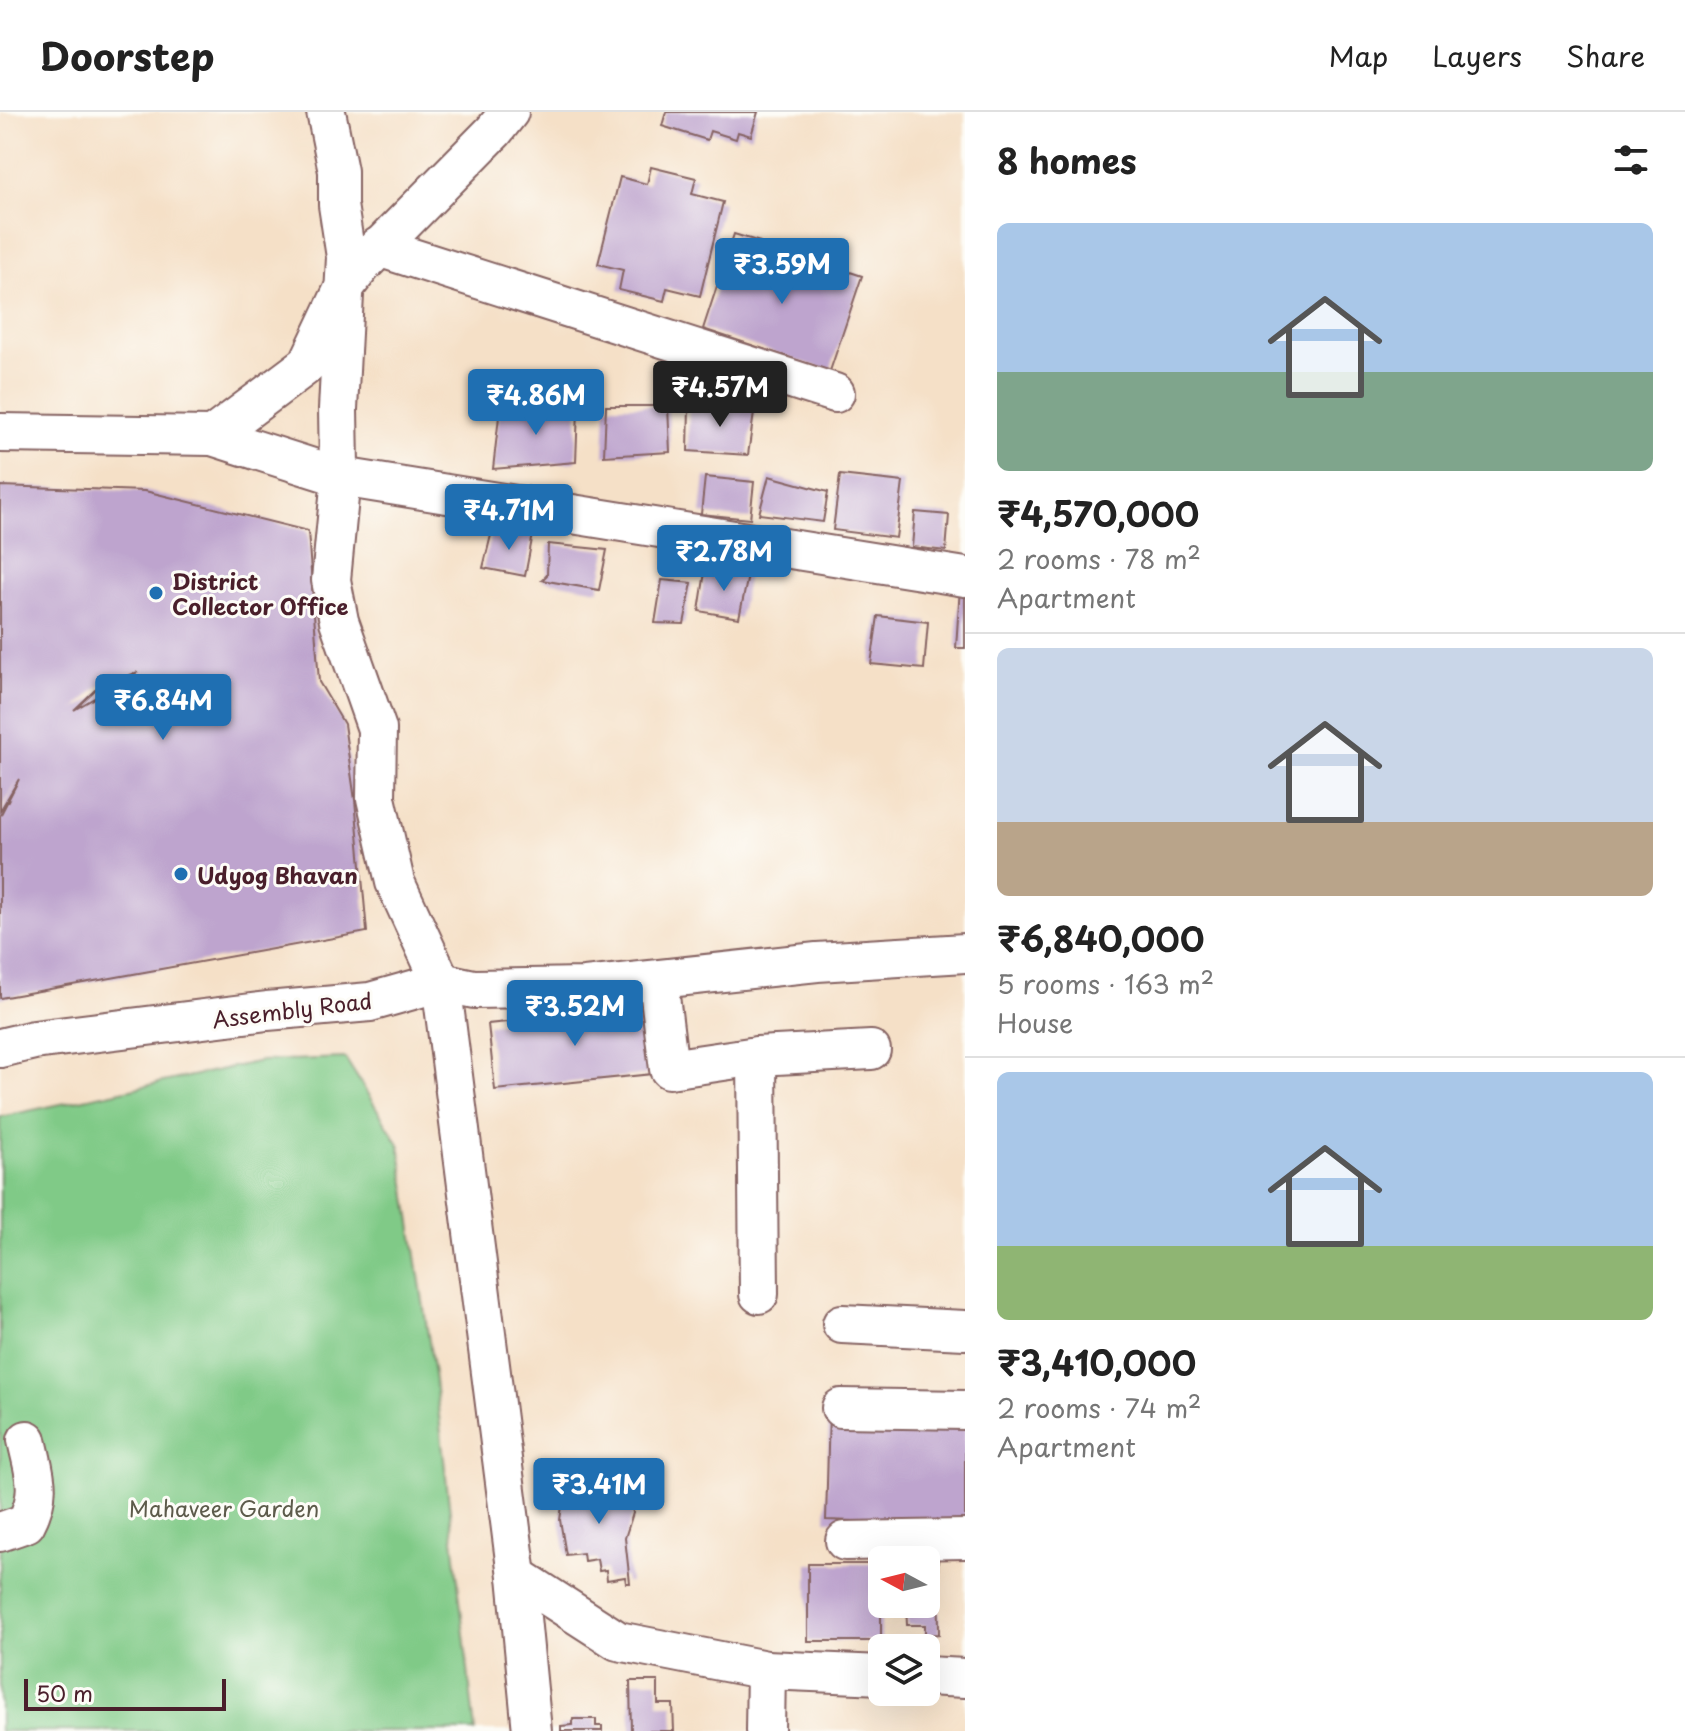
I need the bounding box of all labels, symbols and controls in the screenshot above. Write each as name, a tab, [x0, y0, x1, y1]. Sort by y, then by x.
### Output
text: Doorstep	[40, 27, 215, 84]
text: Map	[1328, 34, 1388, 77]
text: Layers	[1432, 34, 1522, 77]
text: Share	[1566, 34, 1645, 77]
text: 8 homes	[997, 134, 1137, 186]
icon: filters	[1609, 138, 1653, 182]
pin: ₹3.59M	[717, 238, 847, 306]
text: ₹3.59M	[733, 244, 831, 283]
icon: home	[1253, 275, 1397, 419]
pin: ₹4.57M	[655, 361, 785, 429]
text: ₹4.57M	[671, 367, 769, 406]
pin: ₹4.86M	[471, 369, 601, 437]
text: ₹4.86M	[486, 375, 586, 414]
pin: ₹4.71M	[444, 484, 574, 552]
text: ₹4,570,000	[997, 487, 1199, 539]
text: ₹4.71M	[463, 490, 555, 529]
pin: ₹2.78M	[659, 525, 789, 593]
text: ₹2.78M	[675, 531, 773, 570]
text: 2 rooms · 78 m²	[997, 539, 1201, 578]
place label: District Collector Office	[172, 564, 349, 622]
text: Apartment	[997, 578, 1136, 617]
marker: District Collector Office	[147, 584, 165, 602]
pin: ₹6.84M	[98, 674, 228, 742]
text: ₹6.84M	[113, 680, 213, 719]
icon: home	[1253, 700, 1397, 844]
place label: Udyog Bhavan	[197, 858, 358, 891]
marker: Udyog Bhavan	[172, 865, 190, 883]
text: ₹6,840,000	[997, 912, 1205, 964]
text: 5 rooms · 163 m²	[997, 964, 1214, 1003]
pin: ₹3.52M	[510, 980, 640, 1048]
street label: Assembly Road	[210, 983, 374, 1035]
text: ₹3.52M	[525, 986, 625, 1025]
text: House	[997, 1003, 1073, 1042]
icon: home	[1253, 1124, 1397, 1268]
text: ₹3,410,000	[997, 1336, 1196, 1388]
text: 2 rooms · 74 m²	[997, 1388, 1201, 1427]
text: Apartment	[997, 1427, 1136, 1466]
pin: ₹3.41M	[534, 1458, 664, 1526]
text: ₹3.41M	[551, 1464, 647, 1503]
park label: Mahaveer Garden	[129, 1491, 319, 1524]
north arrow	[868, 1546, 940, 1618]
map controls	[868, 1546, 940, 1706]
button: layers	[868, 1634, 940, 1706]
scale bar	[24, 1675, 226, 1711]
text: 50 m	[36, 1676, 93, 1709]

